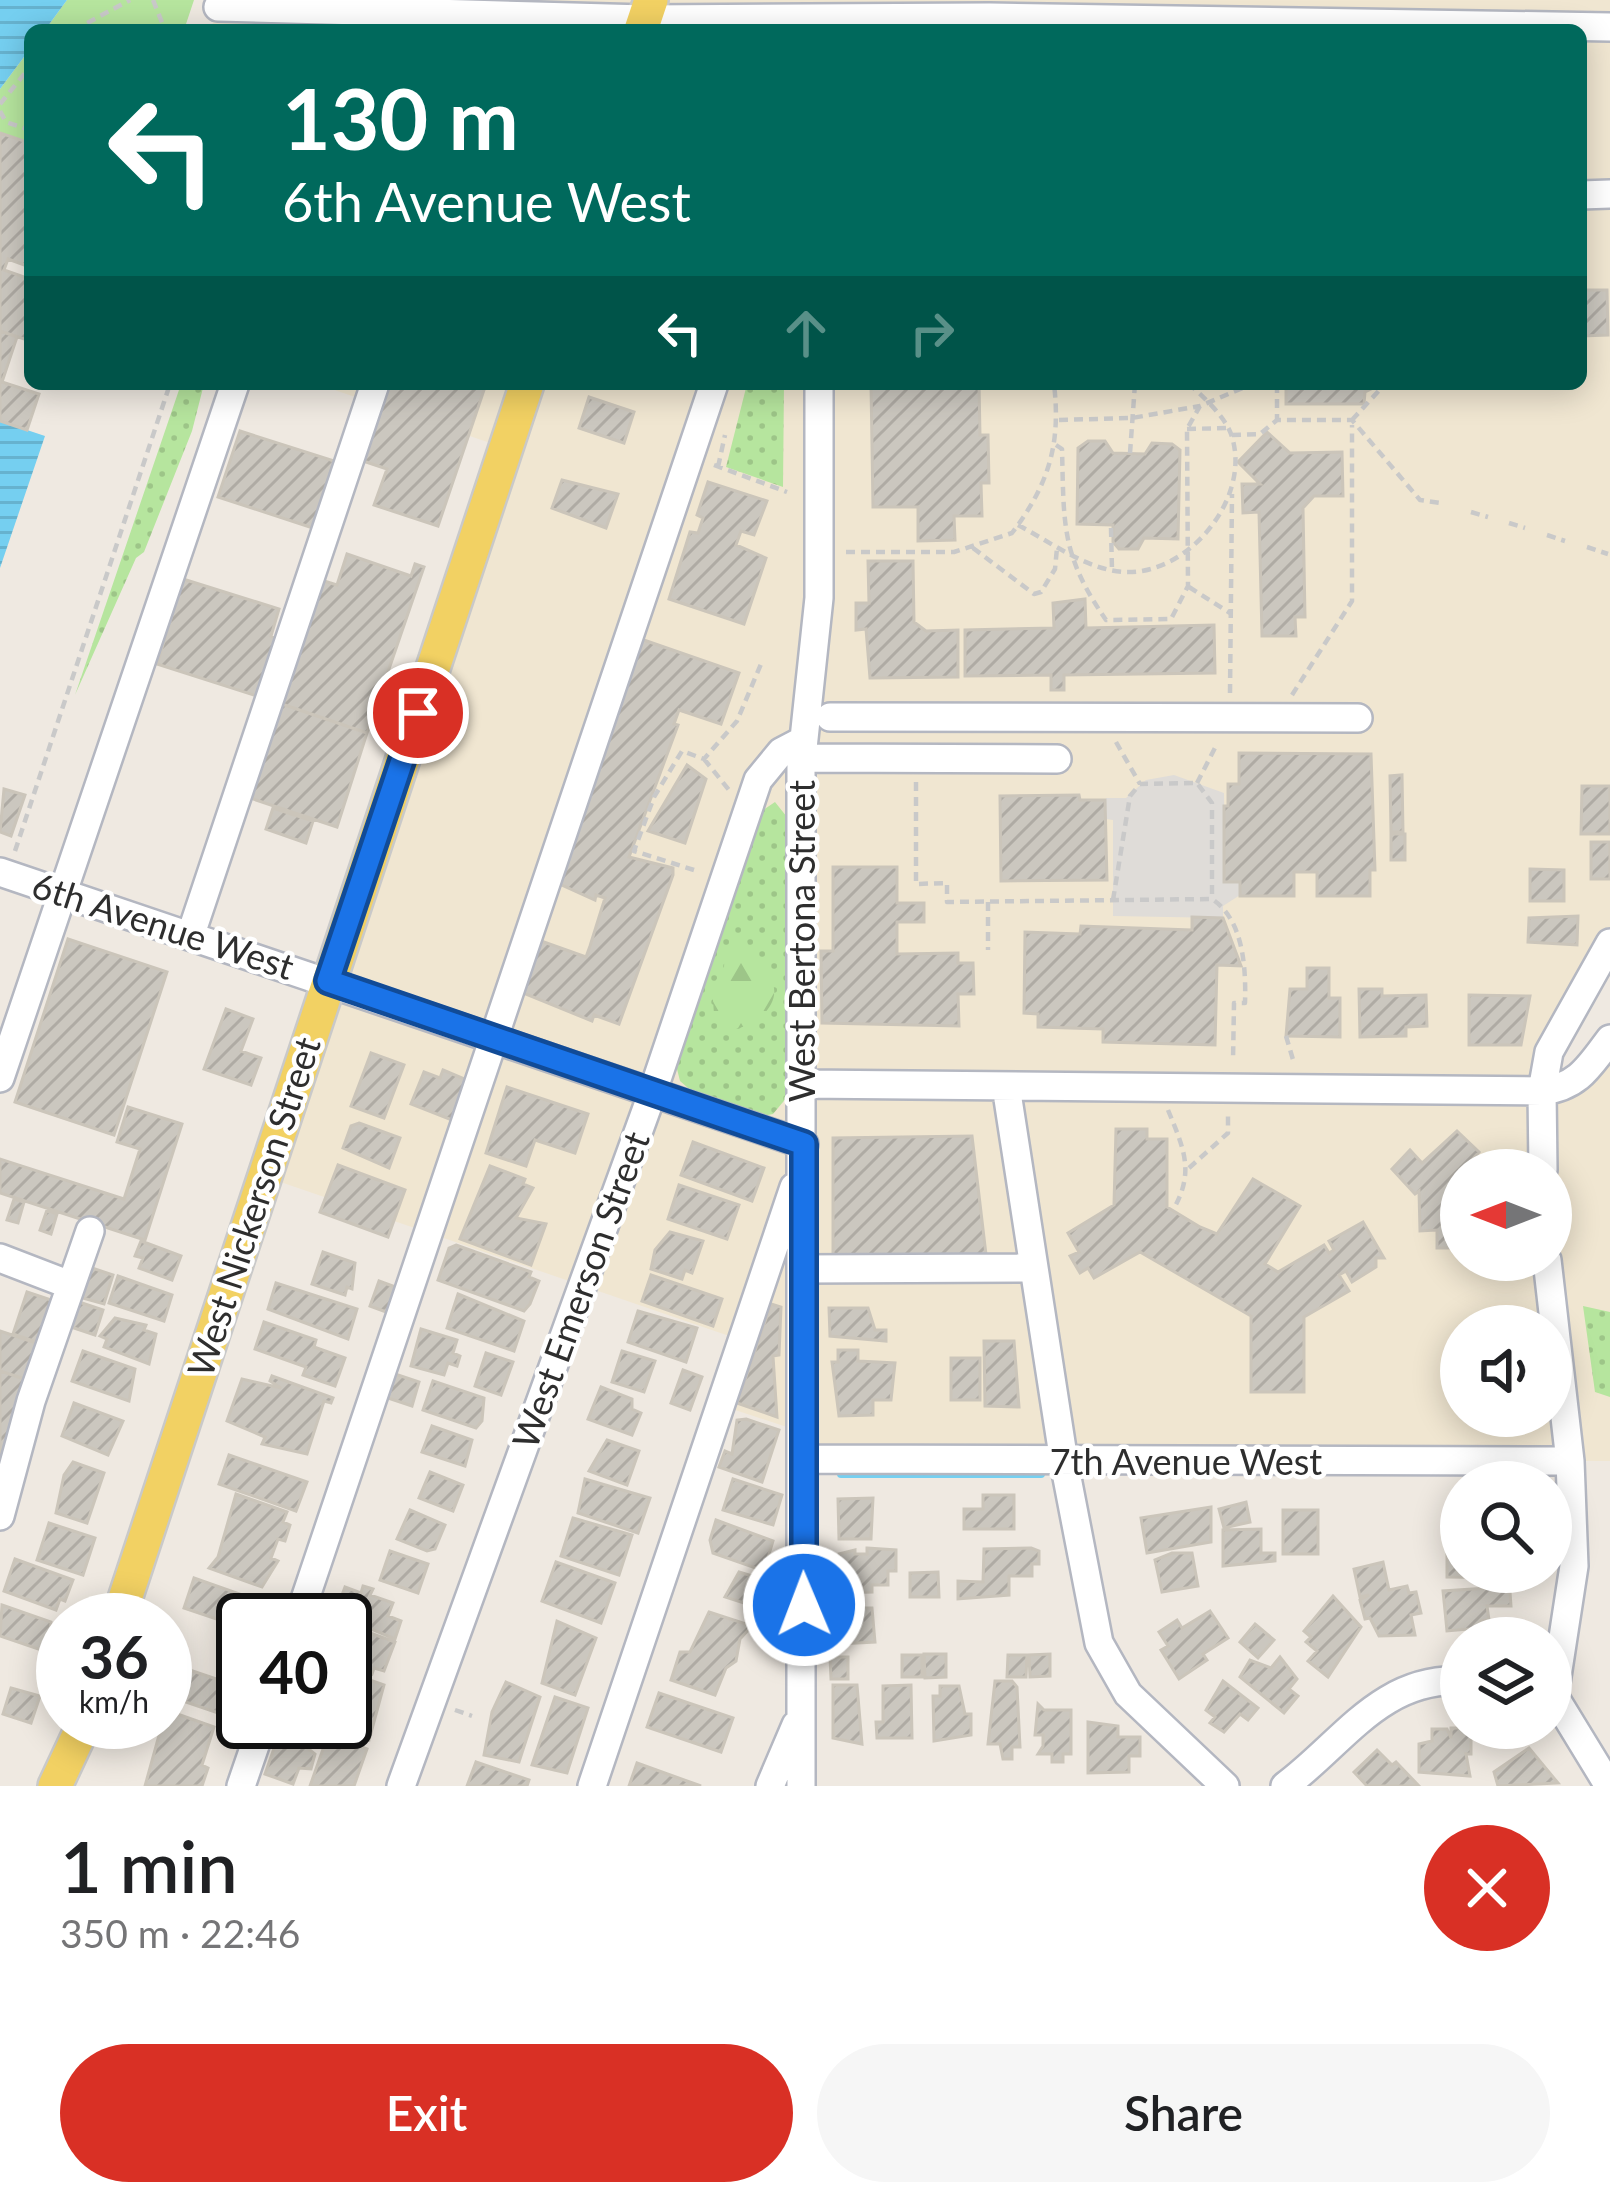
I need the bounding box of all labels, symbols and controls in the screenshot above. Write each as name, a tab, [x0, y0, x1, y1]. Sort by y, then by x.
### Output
text: 130 m	[282, 67, 519, 168]
icon: left	[84, 72, 240, 228]
text: 6th Avenue West	[282, 169, 691, 234]
icon: left	[647, 300, 713, 366]
icon: ahead	[773, 300, 839, 366]
icon: right	[899, 300, 965, 366]
pin	[367, 662, 469, 764]
icon: arrive	[385, 680, 451, 746]
street label: West Bertona Street	[779, 780, 823, 1102]
street label: 6th Avenue West	[27, 862, 300, 988]
street label: West Nickerson Street	[177, 1031, 329, 1382]
street label: West Emerson Street	[502, 1125, 658, 1454]
north arrow	[1440, 1149, 1572, 1281]
map controls	[1440, 1149, 1572, 1749]
button: sound	[1440, 1305, 1572, 1437]
street label: 7th Avenue West	[1050, 1439, 1322, 1483]
button: search	[1440, 1461, 1572, 1593]
position arrow	[741, 1542, 867, 1668]
speed limit sign: 40	[216, 1593, 372, 1749]
button: layers	[1440, 1617, 1572, 1749]
text: 36	[79, 1620, 149, 1692]
text: km/h	[79, 1683, 149, 1719]
text: 1 min	[60, 1822, 238, 1908]
button: close	[1424, 1825, 1550, 1951]
text: 350 m · 22:46	[60, 1910, 300, 1956]
button: Exit	[60, 2044, 793, 2182]
button: Share	[817, 2044, 1550, 2182]

